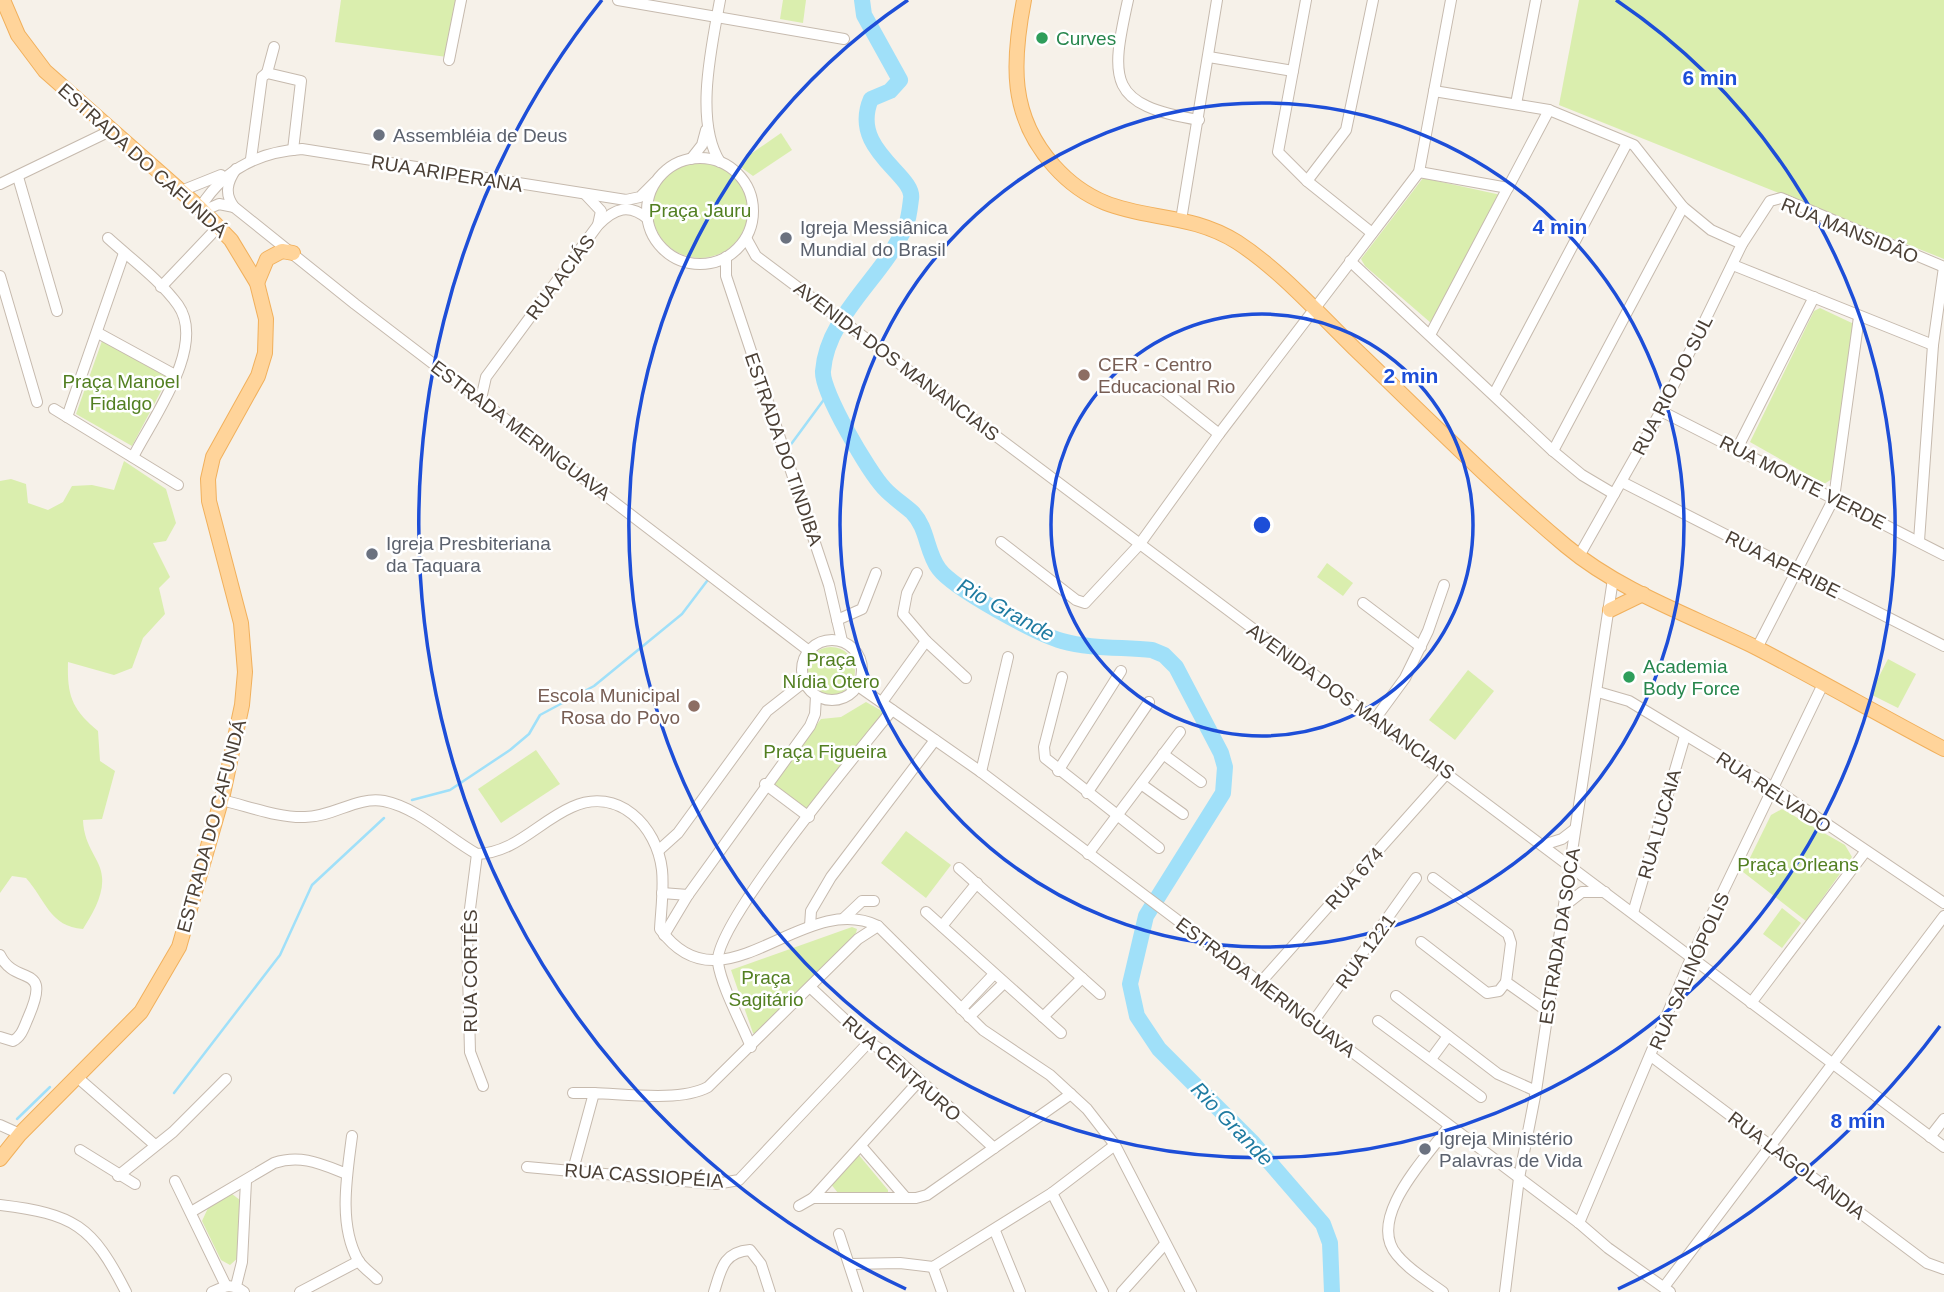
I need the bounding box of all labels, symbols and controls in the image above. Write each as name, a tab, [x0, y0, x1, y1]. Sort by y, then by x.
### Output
place label: Curves	[1056, 28, 1116, 49]
marker: Curves	[1034, 30, 1050, 46]
text: 6 min	[1683, 66, 1737, 89]
street label: ESTRADA DO CAFUNDÁ	[54, 79, 232, 242]
place label: Assembléia de Deus	[393, 125, 567, 146]
marker: Assembléia de Deus	[371, 127, 387, 143]
street label: RUA ARIPERANA	[370, 151, 524, 196]
street label: RUA MANSIDÃO	[1778, 193, 1921, 267]
park label: Praça Jauru	[649, 200, 751, 221]
text: 4 min	[1533, 215, 1587, 238]
place label: Igreja Messiânica Mundial do Brasil	[800, 217, 948, 260]
marker: Igreja Messiânica Mundial do Brasil	[778, 230, 794, 246]
street label: RUA ACIÁS	[522, 231, 599, 324]
street label: AVENIDA DOS MANANCIAIS	[790, 278, 1003, 445]
street label: RUA RIO DO SUL	[1628, 312, 1717, 459]
street label: ESTRADA DO TINDIBA	[741, 350, 827, 549]
place label: CER - Centro Educacional Rio	[1098, 354, 1235, 397]
street label: ESTRADA MERINGUAVA	[427, 356, 615, 505]
text: 2 min	[1384, 364, 1438, 387]
marker: CER - Centro Educacional Rio	[1076, 367, 1092, 383]
park label: Praça Manoel Fidalgo	[62, 371, 180, 414]
street label: RUA MONTE VERDE	[1716, 431, 1889, 534]
centre of rings	[1250, 513, 1274, 537]
street label: RUA APERIBE	[1722, 527, 1844, 602]
place label: Igreja Presbiteriana da Taquara	[386, 533, 551, 576]
marker: Igreja Presbiteriana da Taquara	[364, 546, 380, 562]
water label: Rio Grande	[954, 573, 1059, 646]
street label: AVENIDA DOS MANANCIAIS	[1243, 619, 1458, 784]
park label: Praça Nídia Otero	[782, 649, 880, 692]
place label: Academia Body Force	[1643, 656, 1740, 699]
marker: Academia Body Force	[1621, 669, 1637, 685]
place label: Escola Municipal Rosa do Povo	[537, 685, 680, 728]
marker: Escola Municipal Rosa do Povo	[686, 698, 702, 714]
street label: ESTRADA DO CAFUNDÁ	[173, 717, 250, 935]
park label: Praça Figueira	[763, 741, 887, 762]
street label: RUA RELVADO	[1713, 748, 1835, 837]
street label: RUA LUCAIA	[1634, 767, 1685, 881]
street label: RUA 674	[1321, 843, 1388, 914]
street label: ESTRADA DA SOCA	[1535, 846, 1584, 1026]
park label: Praça Orleans	[1737, 854, 1859, 875]
street label: RUA SALINÓPOLIS	[1645, 889, 1734, 1053]
street label: RUA CORTÊS	[460, 909, 481, 1033]
street label: RUA 1221	[1331, 910, 1399, 993]
street label: ESTRADA MERINGUAVA	[1172, 913, 1360, 1062]
park label: Praça Sagitário	[729, 967, 804, 1010]
street label: RUA CENTAURO	[838, 1011, 965, 1125]
water label: Rio Grande	[1187, 1077, 1278, 1170]
street label: RUA LAGOLÂNDIA	[1724, 1107, 1869, 1224]
text: 8 min	[1831, 1109, 1885, 1132]
place label: Igreja Ministério Palavras de Vida	[1439, 1128, 1583, 1171]
marker: Igreja Ministério Palavras de Vida	[1417, 1141, 1433, 1157]
street label: RUA CASSIOPÉIA	[564, 1159, 725, 1192]

